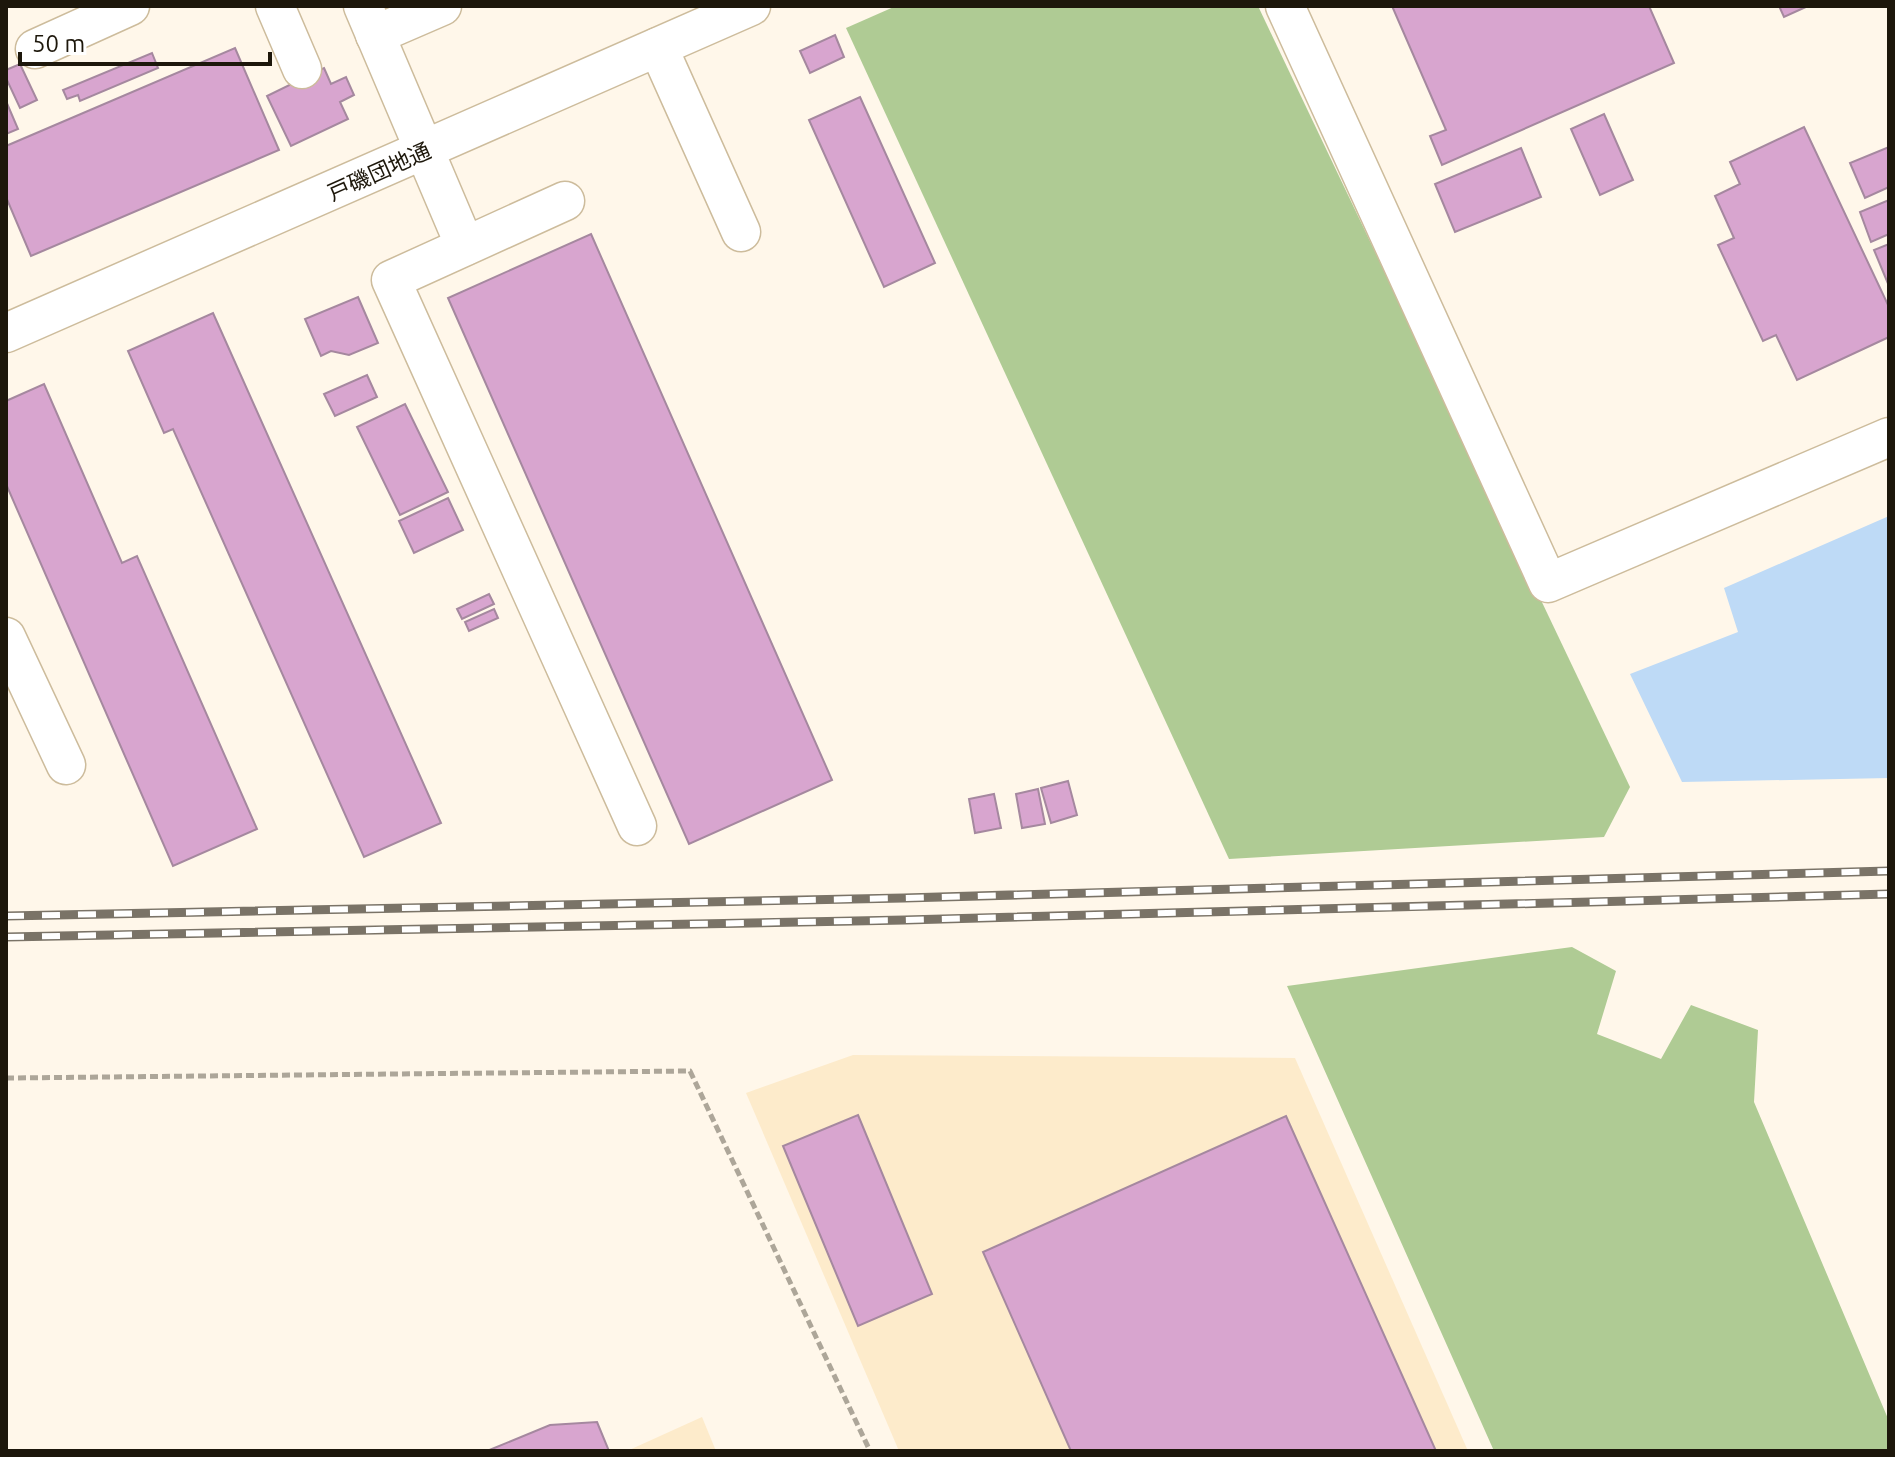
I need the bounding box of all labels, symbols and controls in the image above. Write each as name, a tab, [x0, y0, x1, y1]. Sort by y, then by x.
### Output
scale bar	[20, 16, 270, 66]
text: 50 m	[32, 30, 85, 57]
street label: 戸磯団地通	[324, 137, 434, 205]

